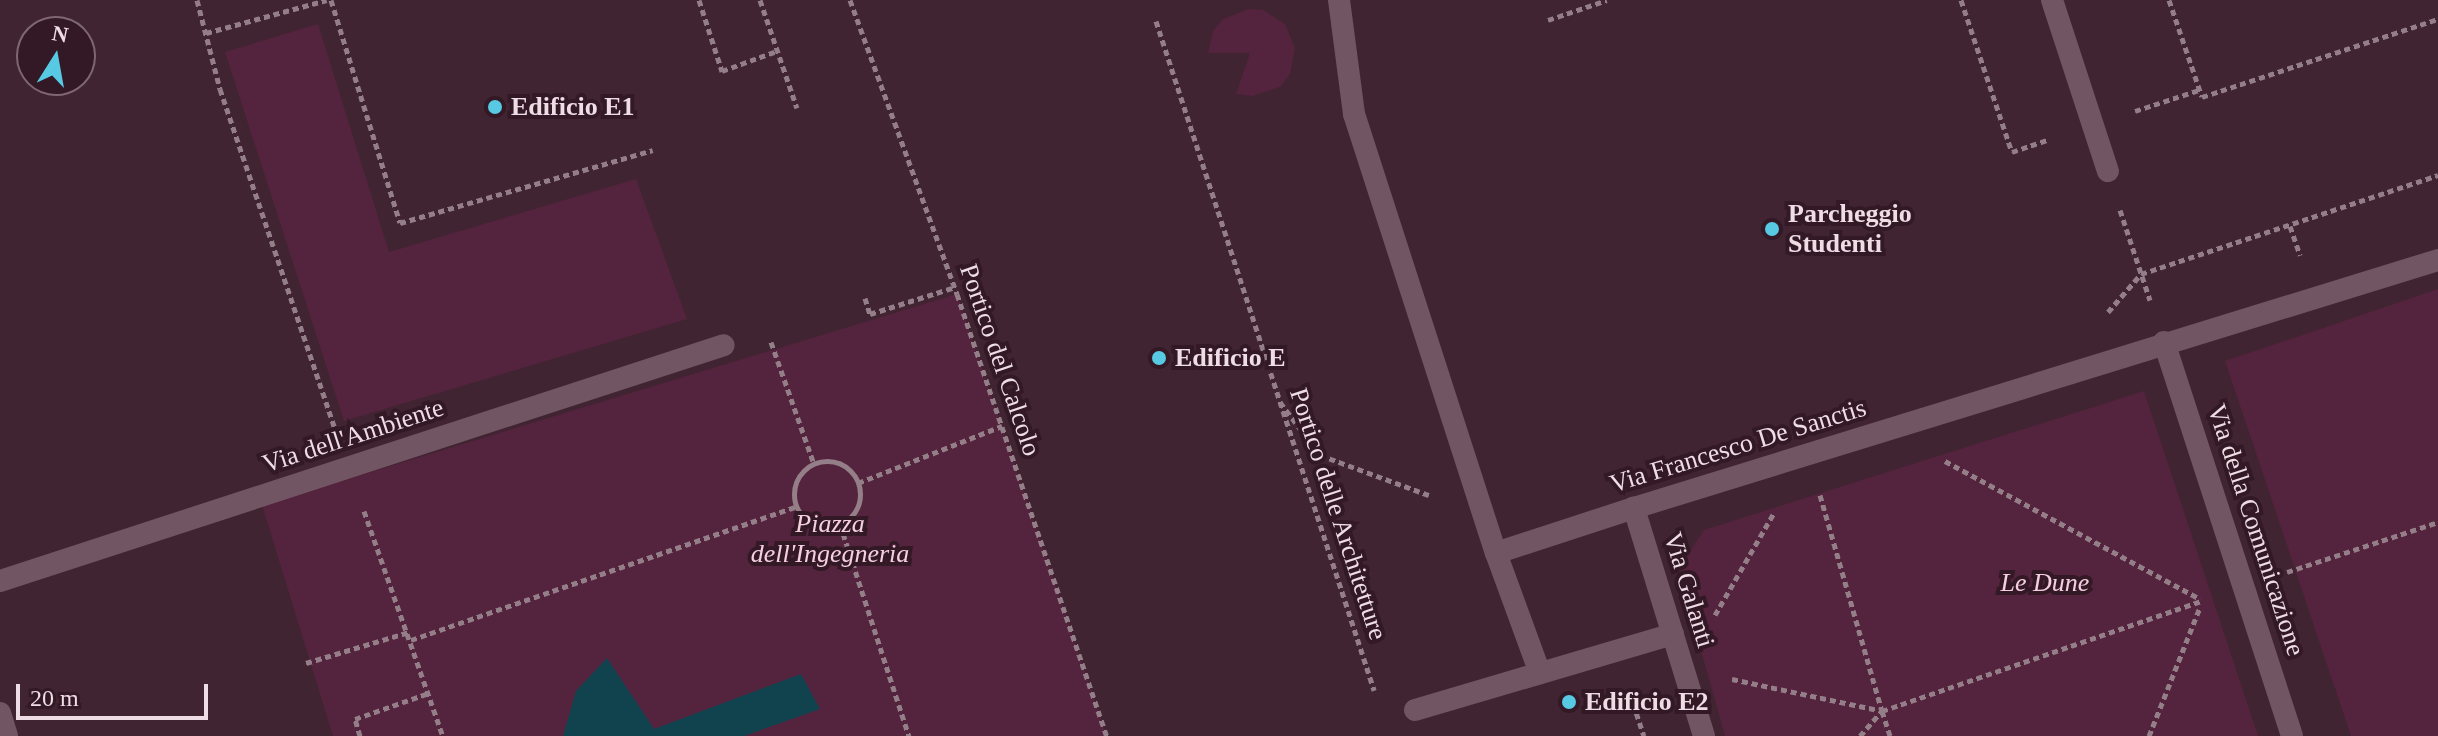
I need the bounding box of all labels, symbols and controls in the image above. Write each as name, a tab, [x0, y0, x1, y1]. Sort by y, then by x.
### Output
north arrow	[16, 16, 96, 96]
text: N	[50, 20, 70, 48]
place label: Edificio E1	[511, 91, 635, 123]
marker: Edificio E1	[486, 98, 504, 116]
place label: Parcheggio Studenti	[1788, 198, 1912, 260]
marker: Parcheggio Studenti	[1763, 220, 1781, 238]
street label: Portico del Calcolo	[953, 260, 1047, 460]
place label: Edificio E	[1175, 342, 1286, 374]
marker: Edificio E	[1150, 349, 1168, 367]
street label: Portico delle Architetture	[1282, 384, 1394, 644]
street label: Via dell'Ambiente	[258, 392, 448, 480]
street label: Via Francesco De Sanctis	[1606, 392, 1870, 500]
street label: Via della Comunicazione	[2201, 400, 2311, 660]
park label: Piazza dell'Ingegneria	[751, 508, 909, 570]
street label: Via Galanti	[1657, 529, 1721, 651]
park label: Le Dune	[2001, 567, 2089, 599]
scale bar	[20, 668, 212, 718]
text: 20 m	[30, 685, 79, 711]
place label: Edificio E2	[1585, 686, 1709, 718]
marker: Edificio E2	[1560, 693, 1578, 711]

